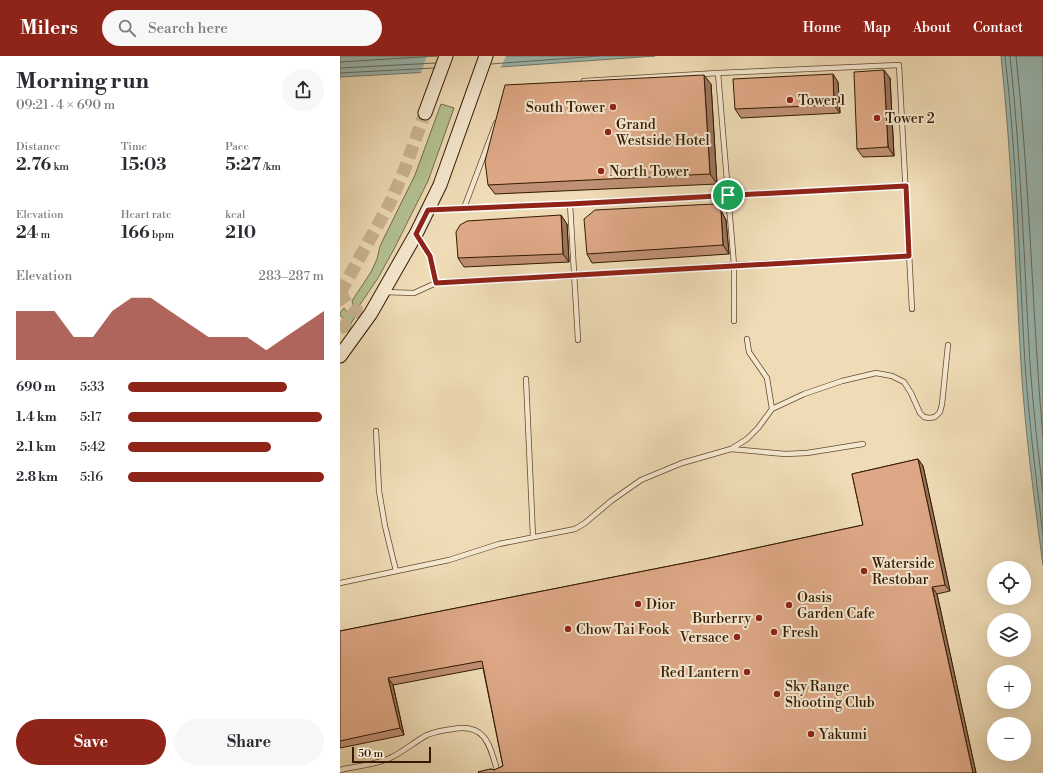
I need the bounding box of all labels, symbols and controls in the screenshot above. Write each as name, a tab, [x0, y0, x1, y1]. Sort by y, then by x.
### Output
search box	[102, 10, 382, 46]
text: Milers	[20, 16, 78, 40]
icon: search	[116, 17, 138, 39]
text: Search here	[148, 19, 228, 38]
text: Home	[803, 19, 841, 37]
text: Map	[863, 19, 891, 37]
text: About	[913, 19, 951, 37]
text: Contact	[973, 19, 1023, 37]
text: Morning run	[16, 68, 149, 95]
button: share	[282, 69, 324, 111]
place label: Tower 1	[798, 92, 846, 110]
marker: Tower 1	[785, 95, 795, 105]
text: 09:21 · 4 × 690 m	[16, 97, 115, 113]
place label: South Tower	[526, 99, 605, 117]
marker: South Tower	[608, 102, 618, 112]
place label: Tower 2	[885, 110, 935, 128]
marker: Tower 2	[872, 113, 882, 123]
place label: Grand Westside Hotel	[615, 116, 710, 150]
marker: Grand Westside Hotel	[603, 127, 613, 137]
text: Distance	[16, 140, 60, 154]
text: Time	[121, 140, 147, 154]
text: Pace	[225, 140, 249, 154]
text: 2.76	[16, 154, 51, 176]
text: 15:03	[121, 154, 167, 176]
text: 5:27	[225, 154, 261, 176]
text: km	[51, 160, 69, 174]
text: /km	[261, 160, 281, 174]
place label: North Tower	[609, 163, 689, 181]
marker: North Tower	[596, 166, 606, 176]
pin	[711, 178, 745, 212]
icon: arrive	[717, 184, 739, 206]
text: Elevation	[16, 208, 64, 222]
text: Heart rate	[121, 208, 171, 222]
text: kcal	[225, 208, 245, 222]
text: 24	[16, 222, 38, 244]
text: 166	[121, 222, 150, 244]
text: 210	[225, 222, 256, 244]
text: m	[38, 228, 50, 242]
text: bpm	[150, 228, 174, 242]
text: Elevation	[16, 268, 72, 284]
text: 283–287 m	[259, 268, 324, 284]
text: 690 m	[16, 379, 56, 395]
text: 5:33	[80, 379, 104, 395]
text: 1.4 km	[16, 409, 57, 425]
text: 5:17	[80, 409, 102, 425]
text: 2.1 km	[16, 439, 56, 455]
text: 5:42	[80, 439, 105, 455]
text: 2.8 km	[16, 469, 58, 485]
text: 5:16	[80, 469, 103, 485]
place label: Waterside Restobar	[871, 555, 935, 589]
map controls	[987, 561, 1031, 761]
button: locate	[987, 561, 1031, 605]
marker: Waterside Restobar	[859, 566, 869, 576]
place label: Oasis Garden Cafe	[797, 589, 875, 623]
place label: Dior	[646, 596, 675, 614]
marker: Dior	[633, 599, 643, 609]
marker: Oasis Garden Cafe	[784, 600, 794, 610]
place label: Burberry	[692, 610, 751, 628]
marker: Burberry	[754, 613, 764, 623]
button: layers	[987, 613, 1031, 657]
place label: Chow Tai Fook	[576, 621, 670, 639]
marker: Chow Tai Fook	[563, 624, 573, 634]
place label: Fresh	[782, 624, 819, 642]
marker: Fresh	[769, 627, 779, 637]
place label: Versace	[679, 629, 729, 647]
marker: Versace	[732, 632, 742, 642]
place label: Red Lantern	[660, 664, 740, 682]
button: +	[987, 665, 1031, 709]
marker: Red Lantern	[742, 667, 752, 677]
place label: Sky Range Shooting Club	[785, 678, 875, 712]
marker: Sky Range Shooting Club	[772, 689, 782, 699]
button: −	[987, 717, 1031, 761]
button: Save	[16, 719, 166, 765]
button: Share	[174, 719, 324, 765]
place label: Yakumi	[818, 726, 868, 744]
marker: Yakumi	[806, 729, 816, 739]
scale bar	[352, 745, 431, 764]
text: 50 m	[358, 747, 383, 761]

